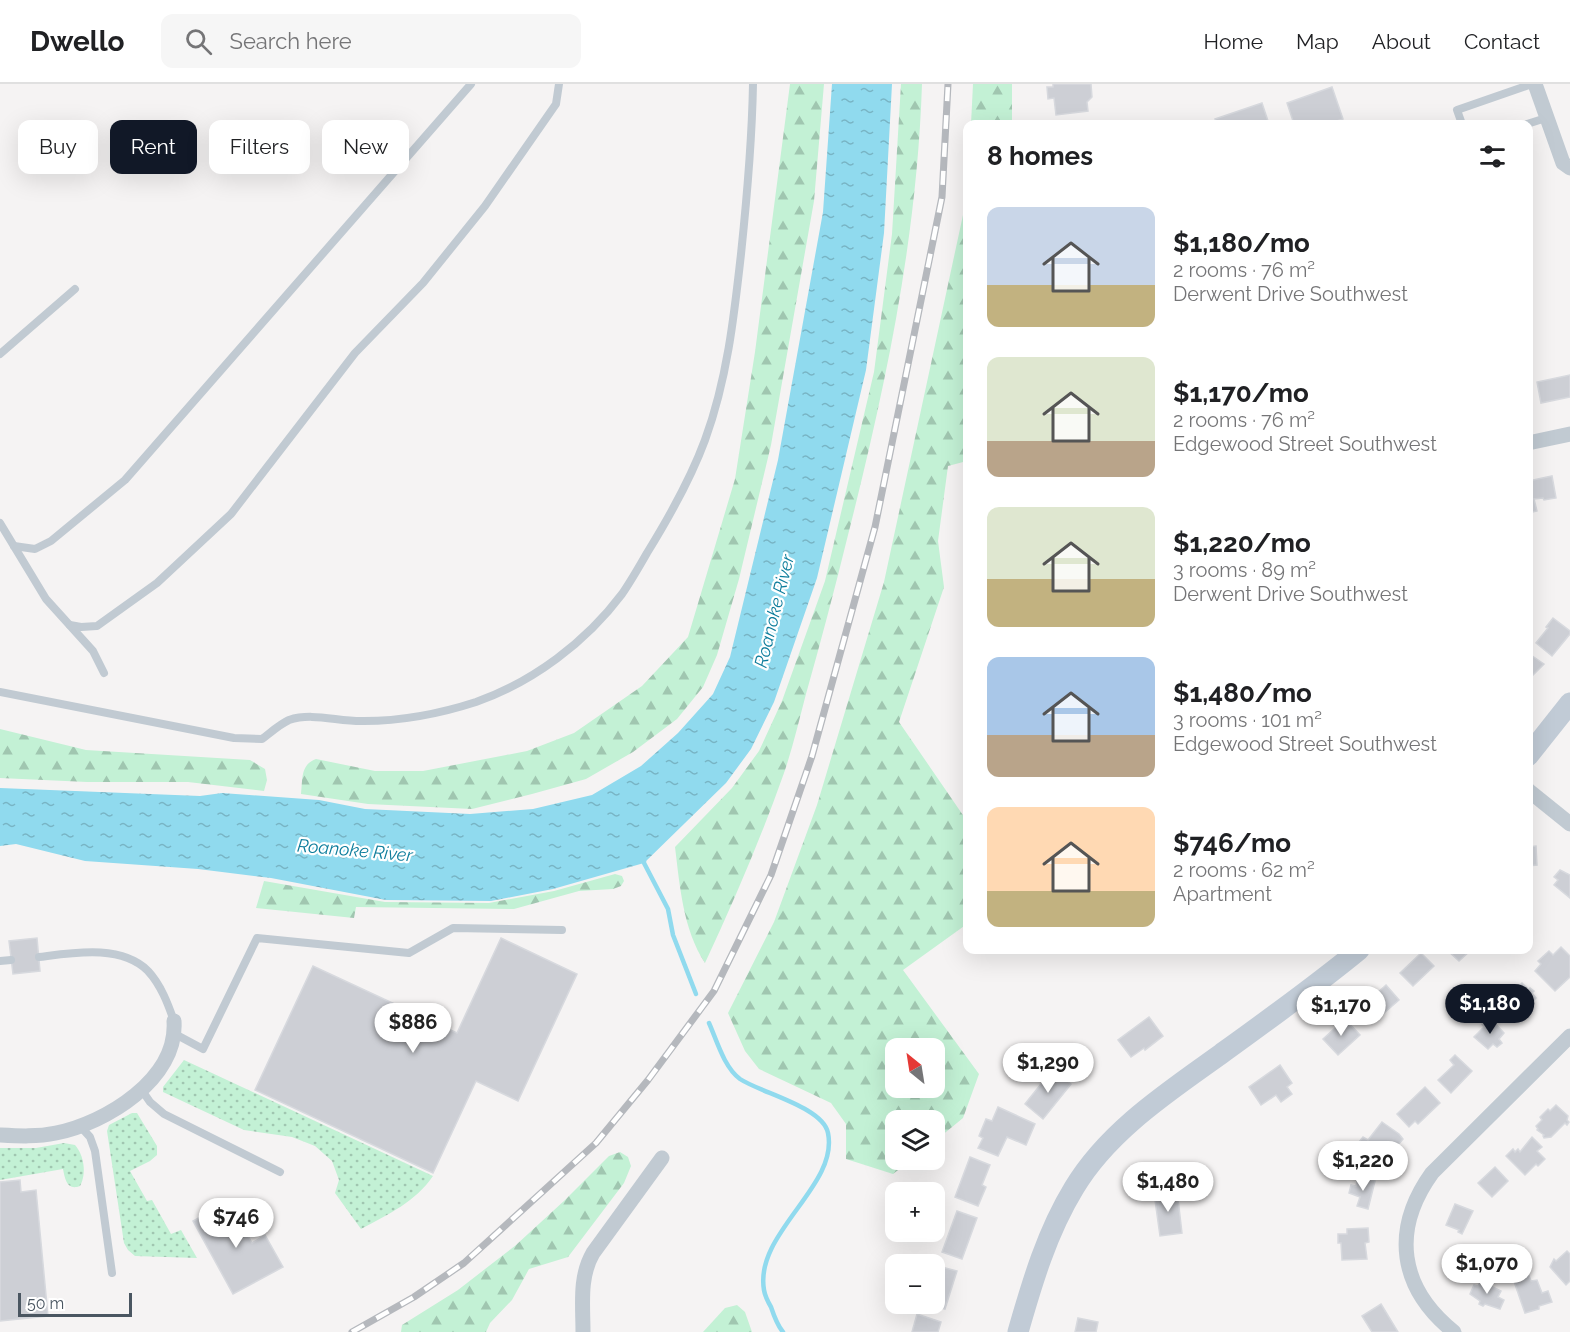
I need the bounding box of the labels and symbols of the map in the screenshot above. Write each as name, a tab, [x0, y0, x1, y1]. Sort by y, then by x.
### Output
water label: Roanoke River	[750, 552, 798, 670]
water label: Roanoke River	[296, 834, 414, 866]
pin: $1,180	[1441, 984, 1539, 1035]
pin: $1,170	[1292, 986, 1390, 1037]
pin: $886	[377, 1003, 449, 1054]
north arrow	[885, 1038, 945, 1098]
pin: $1,290	[999, 1043, 1097, 1094]
pin: $1,220	[1314, 1141, 1412, 1192]
pin: $1,480	[1119, 1162, 1217, 1213]
pin: $746	[200, 1198, 272, 1249]
pin: $1,070	[1438, 1244, 1536, 1295]
scale bar	[18, 1290, 132, 1318]

